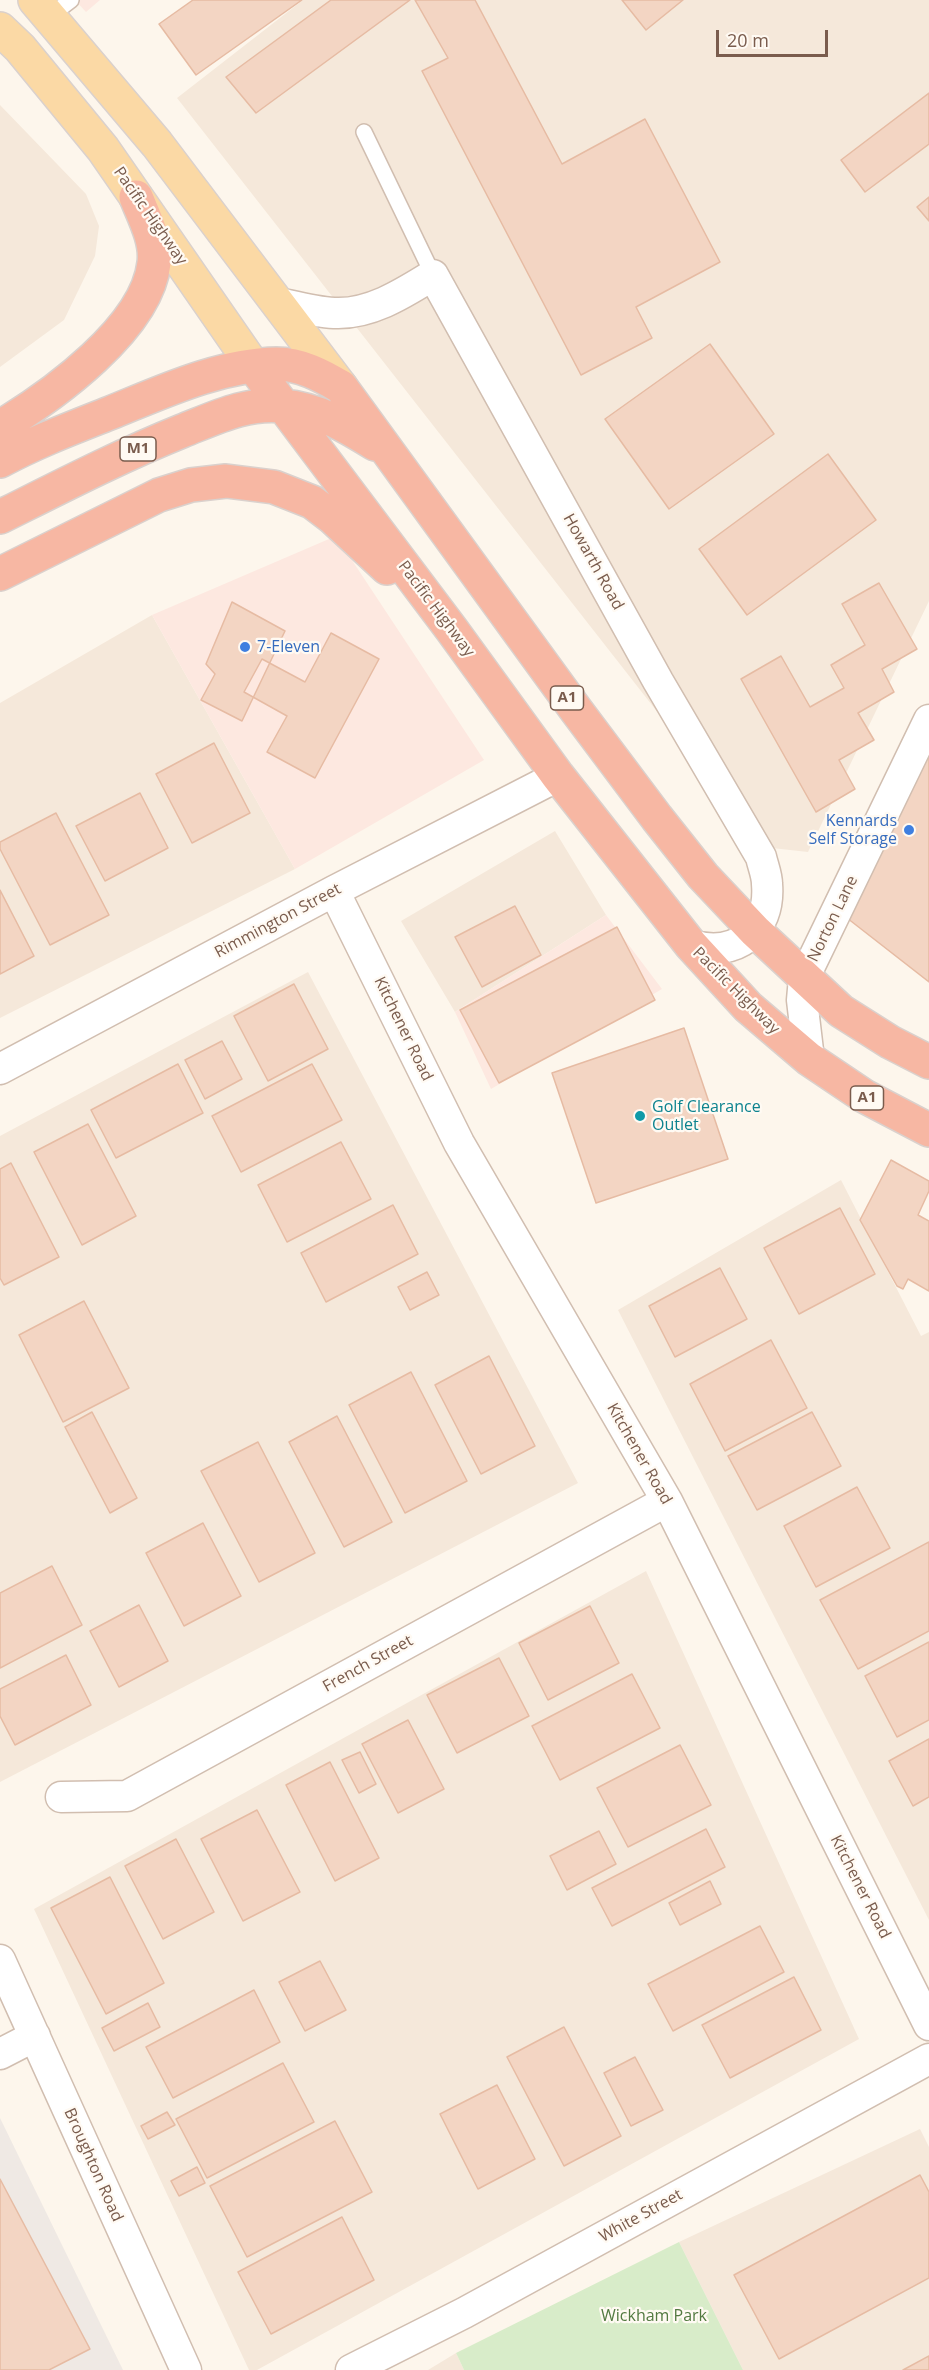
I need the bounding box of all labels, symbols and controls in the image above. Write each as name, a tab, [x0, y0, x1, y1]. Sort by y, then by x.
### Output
scale bar	[719, 18, 832, 56]
text: 20 m	[727, 28, 769, 52]
street label: Pacific Highway	[109, 163, 191, 269]
road number: M1	[120, 437, 156, 461]
street label: Howarth Road	[559, 511, 627, 613]
street label: Pacific Highway	[394, 557, 478, 661]
place label: 7-Eleven	[257, 637, 320, 657]
marker: 7-Eleven	[238, 640, 252, 654]
road number: A1	[550, 686, 584, 710]
place label: Kennards Self Storage	[808, 811, 897, 849]
marker: Kennards Self Storage	[902, 823, 916, 837]
street label: Norton Lane	[804, 873, 862, 965]
street label: Rimmington Street	[212, 880, 344, 962]
street label: Pacific Highway	[689, 944, 783, 1038]
street label: Kitchener Road	[369, 974, 437, 1084]
road number: A1	[850, 1086, 884, 1110]
place label: Golf Clearance Outlet	[652, 1097, 761, 1135]
marker: Golf Clearance Outlet	[633, 1109, 647, 1123]
street label: Kitchener Road	[602, 1400, 676, 1508]
street label: French Street	[320, 1631, 416, 1697]
street label: Kitchener Road	[826, 1832, 894, 1942]
street label: Broughton Road	[59, 2105, 127, 2225]
street label: White Street	[596, 2185, 686, 2247]
park label: Wickham Park	[601, 2306, 707, 2326]

